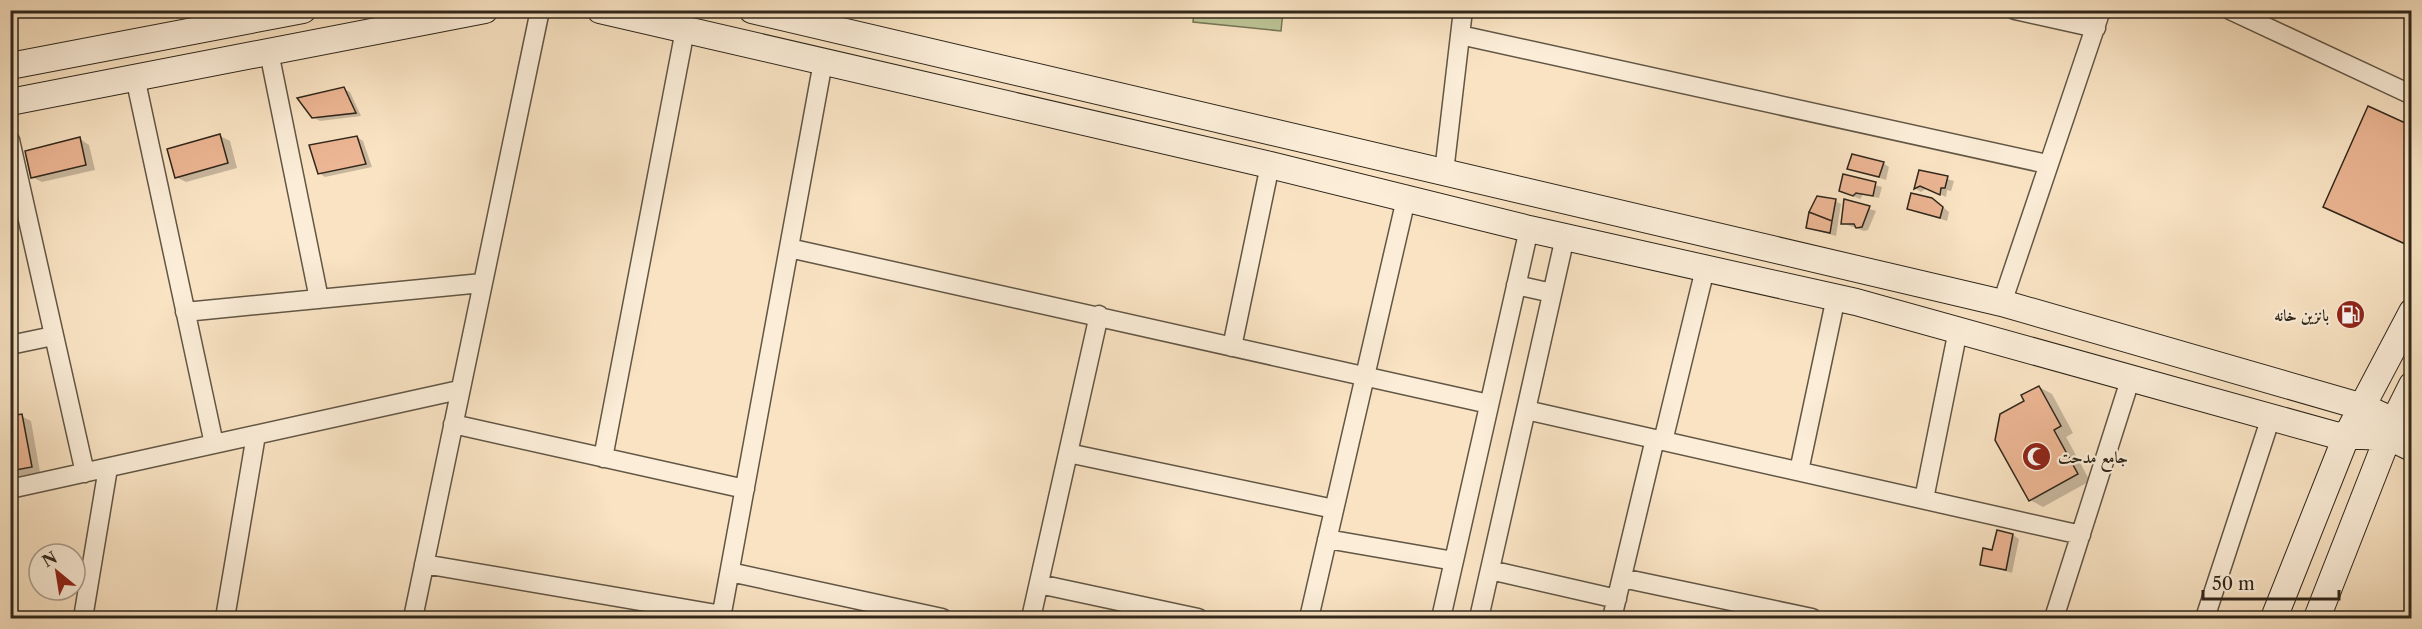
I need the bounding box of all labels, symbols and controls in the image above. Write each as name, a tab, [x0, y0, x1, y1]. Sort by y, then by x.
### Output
fuel station icon: بانزين خانه	[2334, 299, 2366, 331]
place label: بانزين خانه	[2274, 305, 2329, 325]
mosque icon: جامع مدحت	[2021, 441, 2053, 473]
place label: جامع مدحت	[2058, 447, 2128, 473]
north arrow	[27, 542, 87, 602]
text: N	[38, 547, 61, 571]
scale bar	[2203, 563, 2340, 601]
text: 50 m	[2212, 573, 2255, 595]

